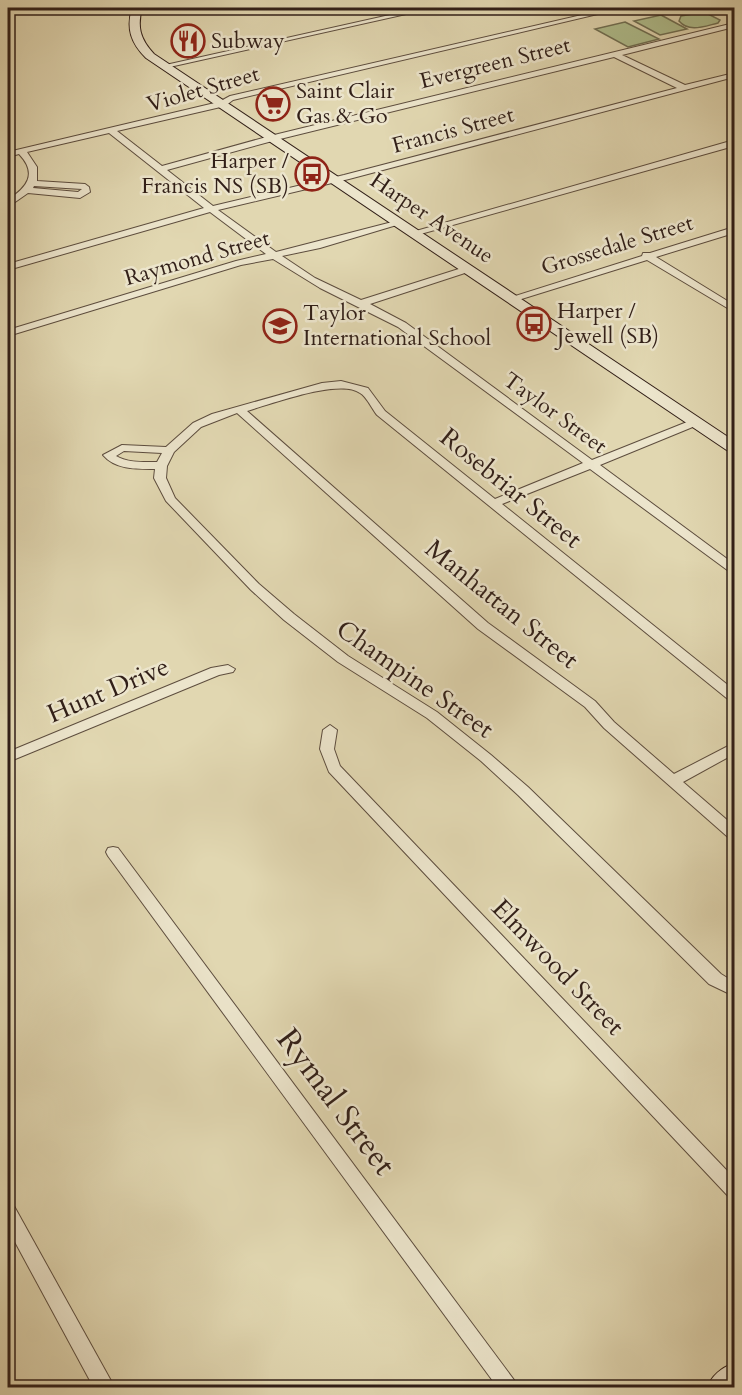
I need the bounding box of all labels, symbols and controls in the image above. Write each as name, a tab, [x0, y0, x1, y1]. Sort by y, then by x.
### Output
restaurant icon: Subway	[170, 23, 206, 59]
place label: Subway	[211, 26, 285, 56]
street label: Evergreen Street	[416, 30, 574, 96]
street label: Violet Street	[143, 59, 263, 119]
place label: Saint Clair Gas & Go	[296, 76, 395, 131]
supermarket icon: Saint Clair Gas & Go	[255, 86, 291, 122]
street label: Francis Street	[389, 99, 517, 161]
place label: Harper / Francis NS (SB)	[141, 146, 290, 201]
bus stop icon: Harper / Francis NS (SB)	[294, 156, 330, 192]
street label: Harper Avenue	[364, 166, 500, 270]
street label: Grossedale Street	[537, 208, 697, 282]
street label: Raymond Street	[121, 223, 273, 293]
place label: Harper / Jewell (SB)	[554, 296, 659, 351]
place label: Taylor International School	[303, 298, 491, 353]
bus stop icon: Harper / Jewell (SB)	[516, 306, 552, 342]
school or university icon: Taylor International School	[262, 308, 298, 344]
street label: Taylor Street	[497, 365, 613, 461]
street label: Rosebriar Street	[433, 420, 589, 556]
street label: Manhattan Street	[418, 531, 586, 677]
street label: Champine Street	[329, 612, 501, 746]
street label: Hunt Drive	[42, 649, 174, 731]
street label: Elmwood Street	[484, 891, 632, 1043]
street label: Rymal Street	[266, 1019, 406, 1185]

